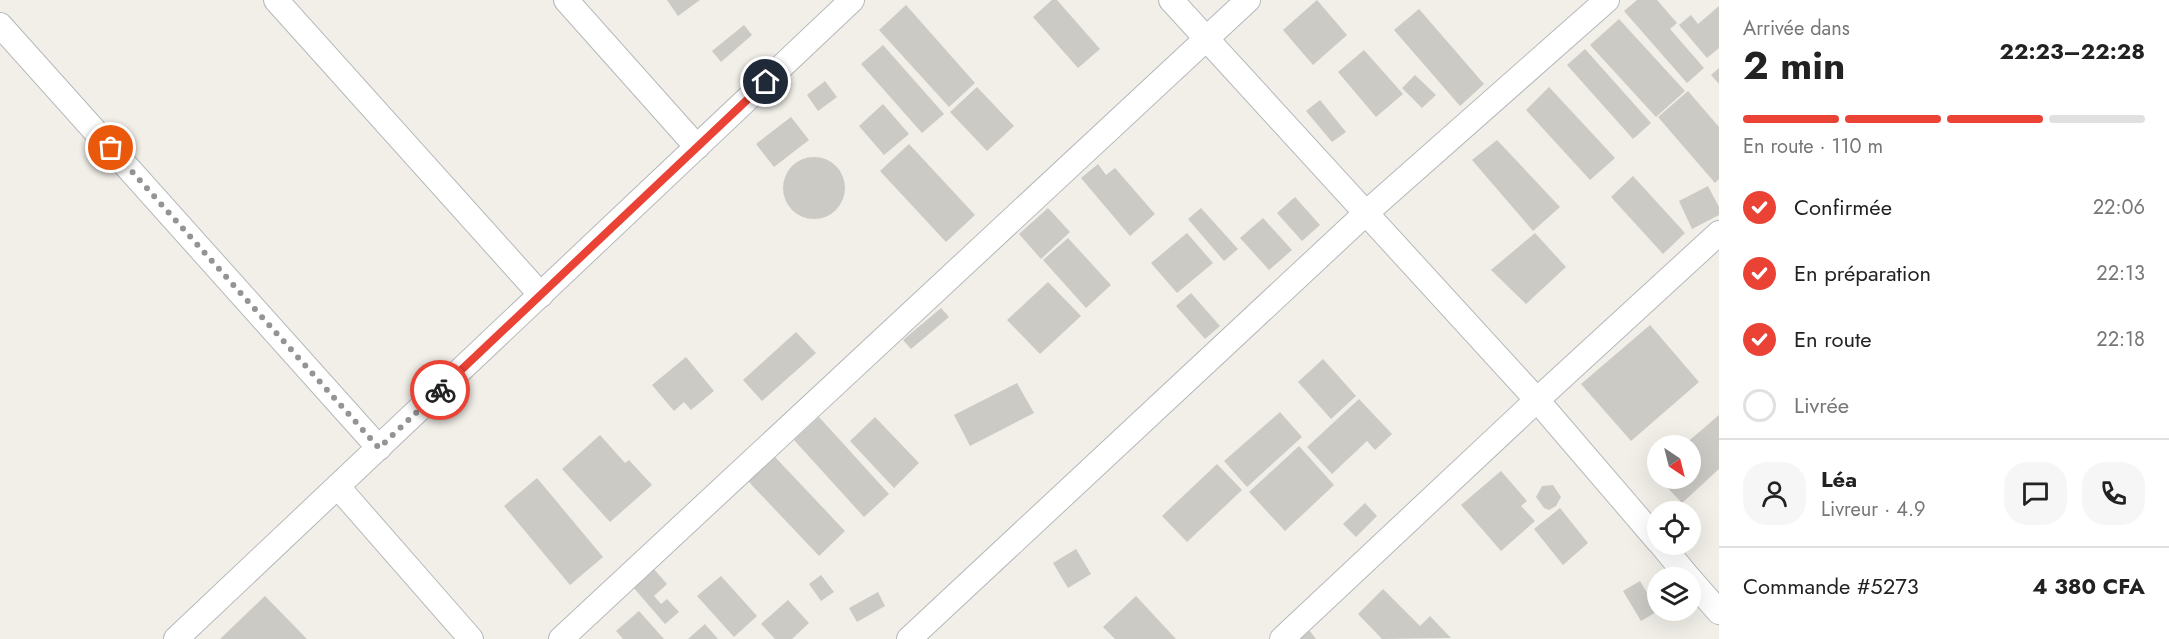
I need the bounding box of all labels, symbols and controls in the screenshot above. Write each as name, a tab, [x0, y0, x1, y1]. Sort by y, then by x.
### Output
text: Arrivée dans	[1743, 14, 1850, 43]
text: 22:23–22:28	[2000, 35, 2145, 67]
text: 2 min	[1743, 37, 1845, 94]
pin	[740, 56, 791, 107]
icon: home	[749, 65, 782, 98]
pin	[85, 122, 136, 173]
icon: bag	[94, 131, 127, 164]
text: En route · 110 m	[1743, 132, 1883, 161]
icon: check	[1743, 191, 1776, 224]
text: Confirmée	[1794, 191, 1892, 223]
text: 22:06	[2093, 193, 2145, 222]
icon: check	[1743, 257, 1776, 290]
text: En préparation	[1794, 257, 1931, 289]
text: 22:13	[2096, 259, 2145, 288]
icon: check	[1743, 323, 1776, 356]
text: En route	[1794, 323, 1872, 355]
text: 22:18	[2096, 325, 2145, 354]
courier	[410, 360, 470, 420]
icon: bike	[424, 374, 457, 407]
text: Livrée	[1794, 389, 1849, 421]
north arrow	[1647, 435, 1701, 489]
map controls	[1647, 435, 1701, 621]
button: person	[1743, 462, 1806, 525]
button: chat	[2004, 462, 2067, 525]
button: phone	[2082, 462, 2145, 525]
text: Léa	[1821, 463, 1857, 495]
text: Livreur · 4.9	[1821, 495, 1925, 524]
button: locate	[1647, 501, 1701, 555]
button: layers	[1647, 567, 1701, 621]
text: Commande #5273	[1743, 570, 1919, 602]
text: 4 380 CFA	[2032, 570, 2145, 602]

